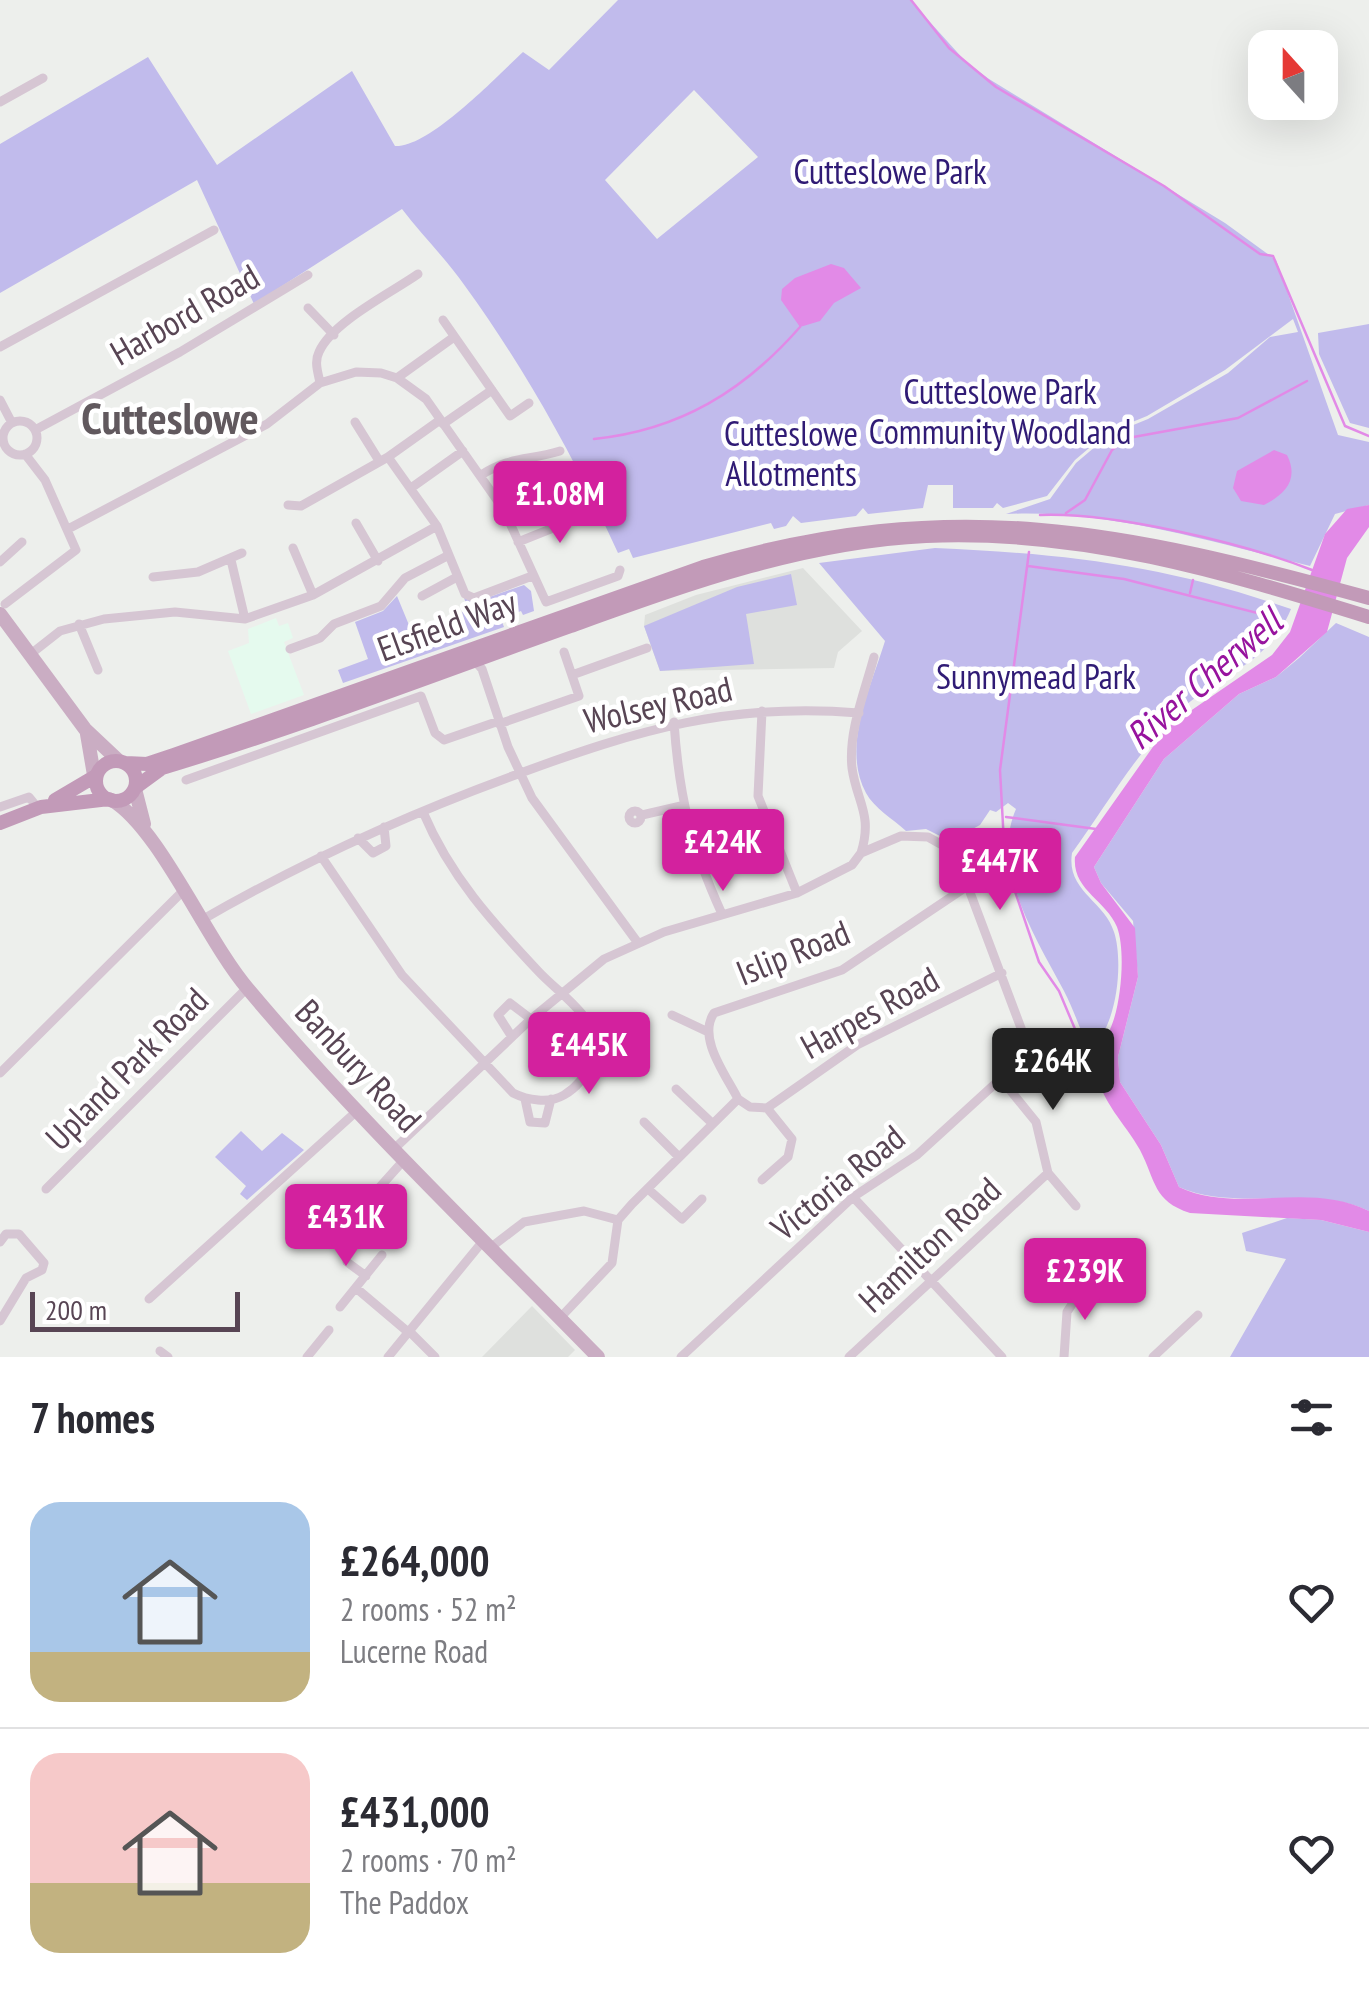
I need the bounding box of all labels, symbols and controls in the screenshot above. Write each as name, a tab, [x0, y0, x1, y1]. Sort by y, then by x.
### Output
north arrow	[1248, 30, 1338, 120]
map controls	[1248, 30, 1338, 120]
park label: Cutteslowe Park	[793, 148, 987, 194]
street label: Harbord Road	[102, 253, 267, 375]
park label: Cutteslowe Park Community Woodland	[869, 368, 1131, 454]
district label: Cutteslowe	[81, 388, 259, 446]
park label: Cutteslowe Allotments	[724, 410, 858, 496]
pin: £1.08M	[479, 461, 641, 546]
text: £1.08M	[515, 472, 605, 514]
street label: Elsfield Way	[371, 578, 523, 671]
water label: River Cherwell	[1115, 595, 1294, 759]
park label: Sunnymead Park	[936, 653, 1136, 699]
street label: Wolsey Road	[579, 665, 736, 743]
pin: £424K	[653, 809, 793, 894]
text: £424K	[684, 820, 762, 862]
pin: £447K	[930, 828, 1070, 913]
text: £447K	[961, 839, 1039, 881]
street label: Islip Road	[729, 909, 856, 996]
street label: Harpes Road	[792, 955, 947, 1069]
street label: Upland Park Road	[35, 977, 217, 1159]
street label: Banbury Road	[286, 989, 432, 1141]
pin: £445K	[519, 1012, 659, 1097]
text: £445K	[550, 1023, 628, 1065]
pin: £264K	[983, 1028, 1123, 1113]
text: £264K	[1014, 1039, 1092, 1081]
street label: Victoria Road	[760, 1114, 914, 1251]
street label: Hamilton Road	[848, 1167, 1010, 1322]
pin: £431K	[276, 1184, 416, 1269]
text: £431K	[307, 1195, 385, 1237]
pin: £239K	[1015, 1238, 1155, 1323]
text: £239K	[1046, 1249, 1124, 1291]
scale bar	[30, 1287, 240, 1332]
text: 200 m	[45, 1291, 107, 1328]
text: 7 homes	[30, 1390, 155, 1445]
icon: filters	[1284, 1390, 1339, 1445]
text: £264,000	[340, 1533, 490, 1588]
icon: home	[110, 1542, 230, 1662]
icon: heart	[1284, 1575, 1339, 1630]
text: 2 rooms · 52 m²	[340, 1588, 517, 1630]
text: Lucerne Road	[340, 1630, 488, 1672]
text: £431,000	[340, 1784, 490, 1839]
icon: home	[110, 1793, 230, 1913]
icon: heart	[1284, 1826, 1339, 1881]
text: 2 rooms · 70 m²	[340, 1839, 517, 1881]
text: The Paddox	[340, 1881, 469, 1923]

